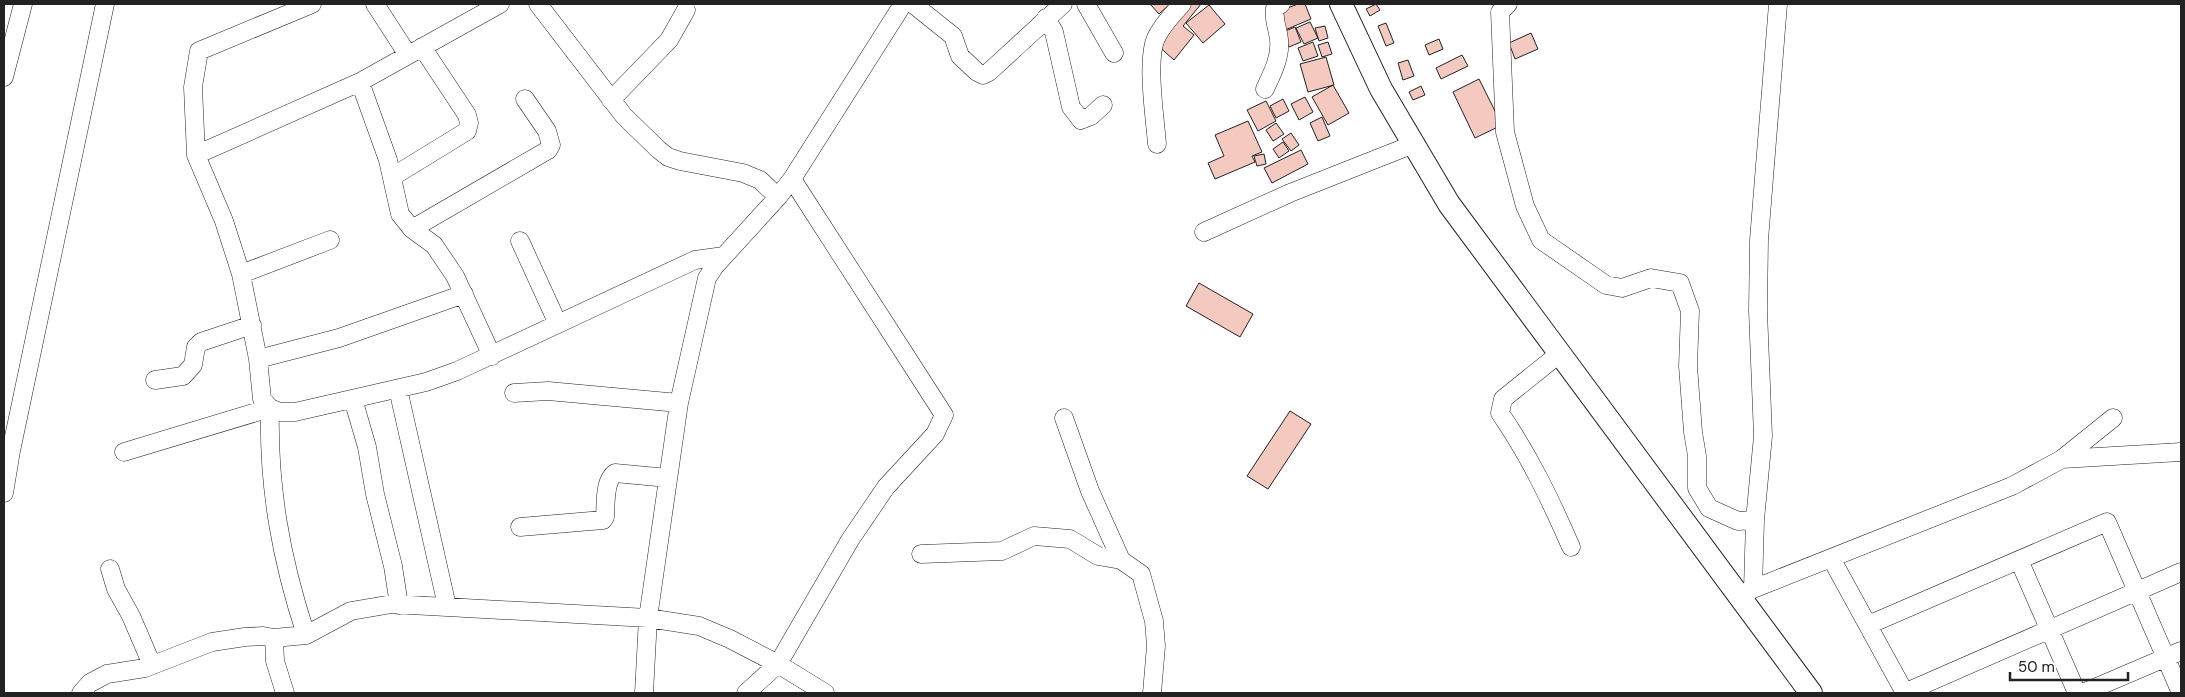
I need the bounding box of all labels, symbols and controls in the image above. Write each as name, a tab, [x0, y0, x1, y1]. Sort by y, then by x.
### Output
scale bar	[2010, 650, 2128, 682]
text: 50 m	[2018, 657, 2055, 677]

